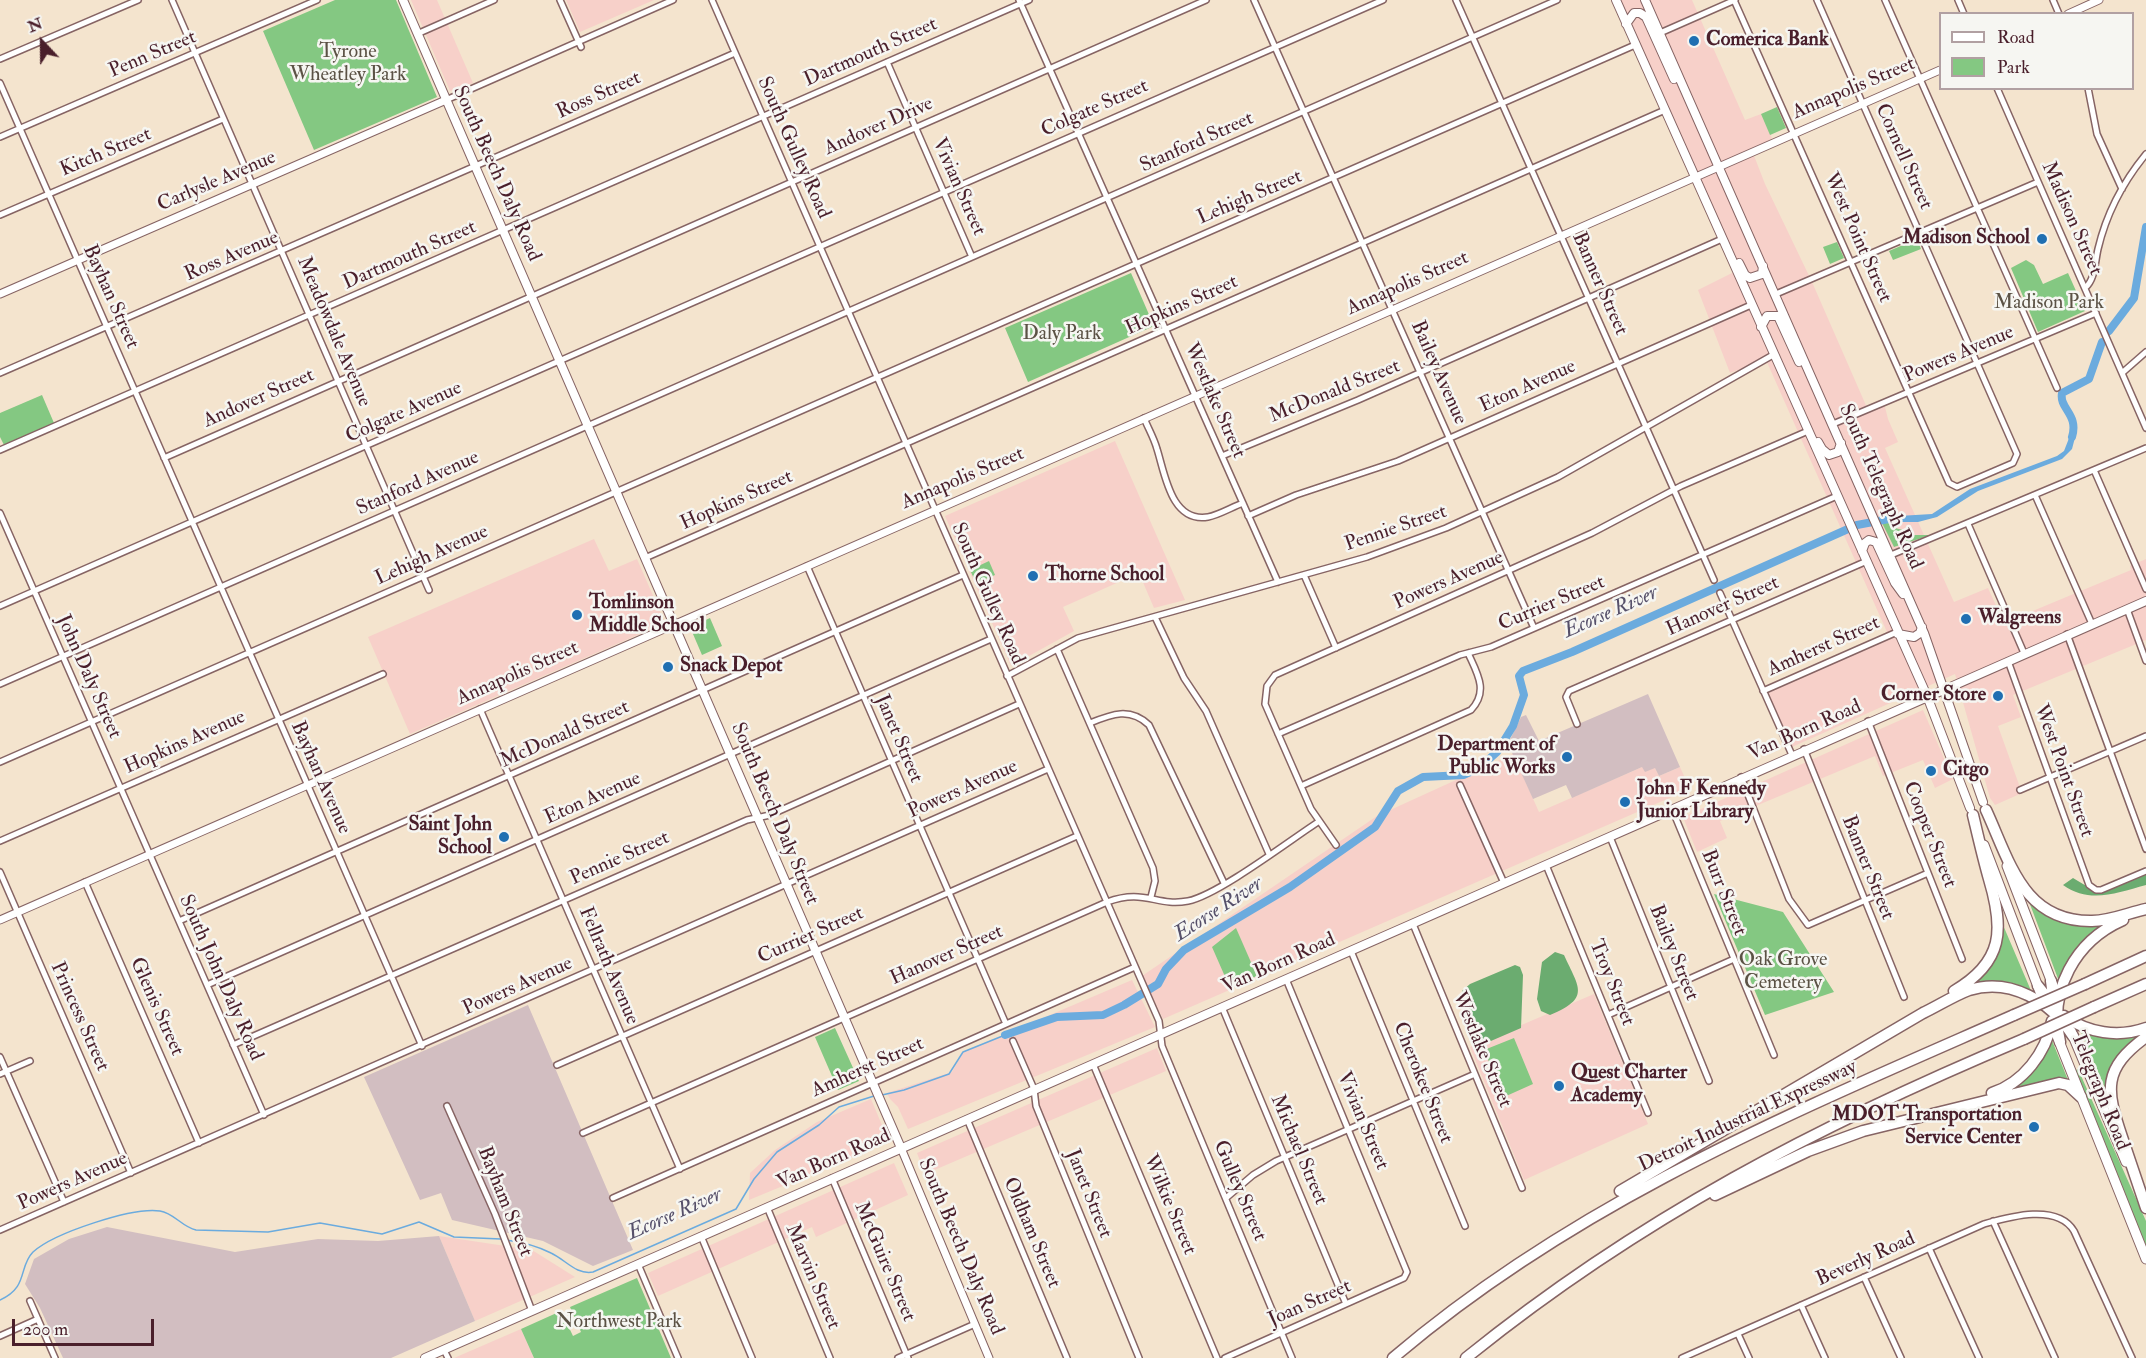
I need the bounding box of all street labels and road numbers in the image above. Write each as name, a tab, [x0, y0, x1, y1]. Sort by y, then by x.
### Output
street label: Dartmouth Street	[801, 13, 941, 93]
street label: Penn Street	[106, 26, 200, 84]
street label: Annapolis Street	[1789, 52, 1919, 126]
street label: Ross Street	[553, 67, 645, 125]
street label: South Gulley Road	[751, 73, 835, 223]
street label: Colgate Street	[1038, 75, 1152, 143]
street label: South Beech Daly Road	[447, 83, 545, 265]
street label: Andover Drive	[821, 92, 937, 162]
street label: Cornell Street	[1869, 100, 1937, 214]
street label: Stanford Street	[1137, 107, 1257, 179]
street label: Kitch Street	[57, 123, 155, 183]
street label: Vivian Street	[926, 135, 990, 239]
street label: Carlysle Avenue	[154, 146, 280, 218]
street label: Madison Street	[2035, 158, 2107, 280]
street label: Lehigh Street	[1194, 165, 1306, 231]
street label: West Point Street	[1818, 169, 1896, 307]
street label: Dartmouth Street	[340, 216, 480, 296]
street label: Ross Avenue	[181, 227, 283, 287]
street label: Banner Street	[1566, 229, 1632, 339]
street label: Bayhan Street	[76, 241, 144, 353]
street label: Annapolis Street	[1343, 246, 1473, 322]
street label: Meadowdale Avenue	[291, 253, 375, 411]
street label: Hopkins Street	[1122, 271, 1242, 341]
street label: Bailey Avenue	[1404, 317, 1472, 429]
street label: Powers Avenue	[1900, 321, 2018, 389]
street label: Westlake Street	[1178, 340, 1250, 462]
street label: McDonald Street	[1266, 355, 1404, 429]
street label: Eton Avenue	[1476, 355, 1580, 419]
street label: Andover Street	[200, 364, 318, 434]
street label: Colgate Avenue	[342, 377, 466, 449]
street label: South Telegraph Road	[1833, 401, 1927, 573]
street label: Annapolis Street	[898, 442, 1028, 516]
street label: Stanford Avenue	[353, 446, 483, 522]
street label: Hopkins Street	[677, 466, 797, 536]
street label: Pennie Street	[1342, 500, 1450, 558]
street label: South Gulley Road	[945, 519, 1029, 669]
street label: Lehigh Avenue	[372, 520, 492, 592]
street label: Powers Avenue	[1390, 546, 1508, 616]
street label: Currier Street	[1495, 571, 1609, 637]
street label: Hanover Street	[1663, 571, 1783, 643]
street label: John Daly Street	[50, 611, 126, 743]
street label: Amherst Street	[1764, 612, 1884, 682]
street label: Annapolis Street	[453, 636, 583, 712]
street label: Janet Street	[869, 691, 927, 787]
street label: Van Born Road	[1745, 695, 1865, 767]
street label: McDonald Street	[497, 696, 633, 774]
street label: West Point Street	[2028, 701, 2098, 841]
street label: Hopkins Avenue	[121, 706, 249, 780]
street label: Bayhan Avenue	[284, 718, 356, 838]
street label: South Beech Daly Street	[725, 719, 823, 909]
street label: Powers Avenue	[904, 755, 1022, 825]
street label: Eton Avenue	[541, 767, 645, 831]
street label: Cooper Street	[1897, 778, 1961, 892]
street label: Banner Street	[1835, 812, 1899, 924]
street label: Pennie Street	[567, 826, 673, 892]
street label: Burr Street	[1695, 846, 1751, 940]
street label: South John Daly Road	[173, 891, 267, 1065]
street label: Currier Street	[754, 902, 868, 970]
street label: Bailey Street	[1643, 902, 1703, 1004]
street label: Fellrath Avenue	[572, 904, 644, 1028]
street label: Hanover Street	[887, 920, 1007, 992]
street label: Van Born Road	[1219, 928, 1339, 1000]
street label: Troy Street	[1583, 936, 1639, 1030]
street label: Powers Avenue	[459, 952, 577, 1022]
street label: Glenis Street	[124, 954, 188, 1060]
street label: Princess Street	[44, 959, 114, 1075]
street label: Westlake Street	[1446, 988, 1516, 1112]
street label: Cherokee Street	[1387, 1019, 1457, 1147]
street label: Telegraph Road	[2064, 1028, 2134, 1154]
street label: Amherst Street	[808, 1033, 928, 1103]
street label: Detroit Industrial Expressway	[1635, 1056, 1861, 1178]
street label: Vivian Street	[1331, 1068, 1393, 1174]
street label: Michael Street	[1264, 1091, 1332, 1209]
street label: Van Born Road	[774, 1124, 894, 1196]
street label: Gulley Street	[1207, 1137, 1271, 1245]
street label: Bayham Street	[471, 1143, 537, 1261]
street label: Janet Street	[1059, 1146, 1117, 1242]
street label: Powers Avenue	[14, 1147, 132, 1217]
street label: Wilkie Street	[1137, 1151, 1201, 1259]
street label: South Beech Daly Road	[912, 1155, 1008, 1339]
street label: Oldham Street	[997, 1174, 1065, 1292]
street label: McGuire Street	[848, 1199, 920, 1325]
street label: Marvin Street	[779, 1221, 845, 1333]
street label: Beverly Road	[1813, 1228, 1919, 1292]
street label: Joan Street	[1265, 1275, 1355, 1333]

